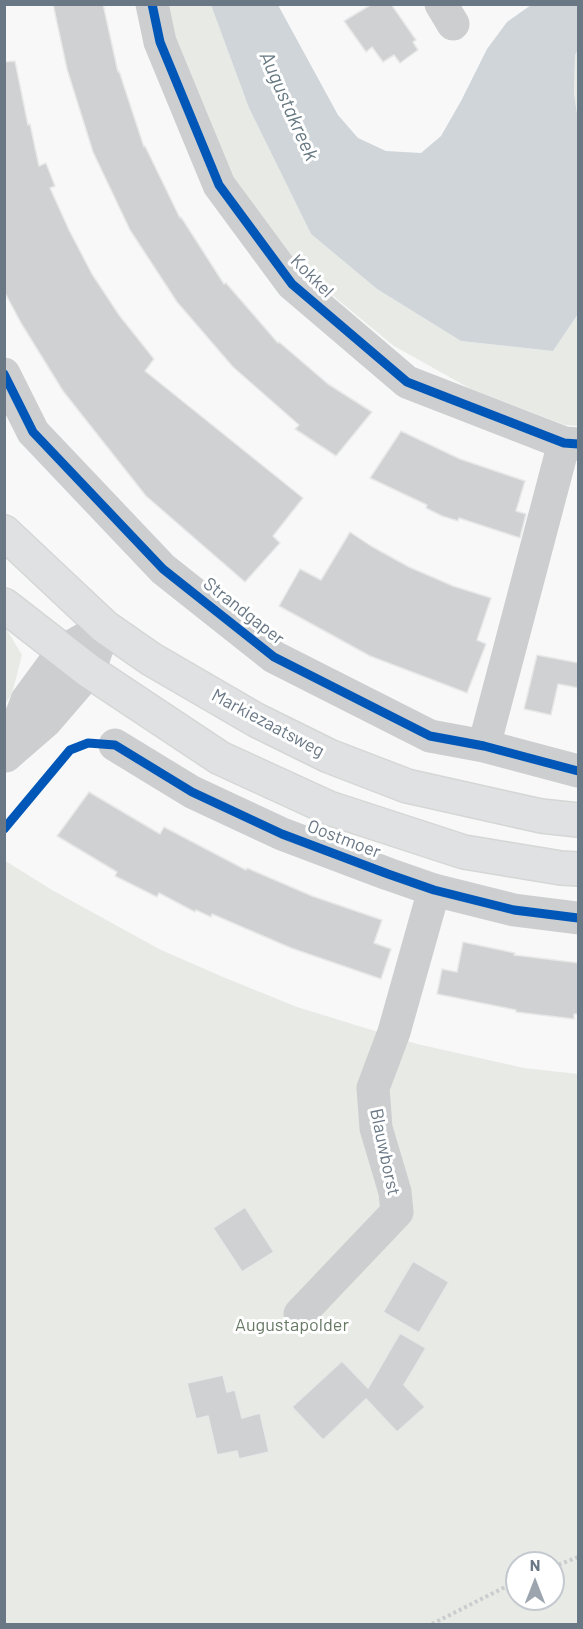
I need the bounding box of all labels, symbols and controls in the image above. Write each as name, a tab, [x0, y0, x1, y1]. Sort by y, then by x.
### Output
water label: Augustakreek	[254, 48, 324, 164]
street label: Kokkel	[286, 250, 338, 302]
street label: Strandgaper	[199, 573, 289, 649]
street label: Markiezaatsweg	[208, 684, 328, 762]
street label: Oostmoer	[304, 815, 384, 863]
street label: Blauwborst	[365, 1106, 405, 1198]
park label: Augustapolder	[235, 1314, 349, 1336]
north arrow	[505, 1551, 565, 1611]
text: N	[530, 1555, 540, 1574]

